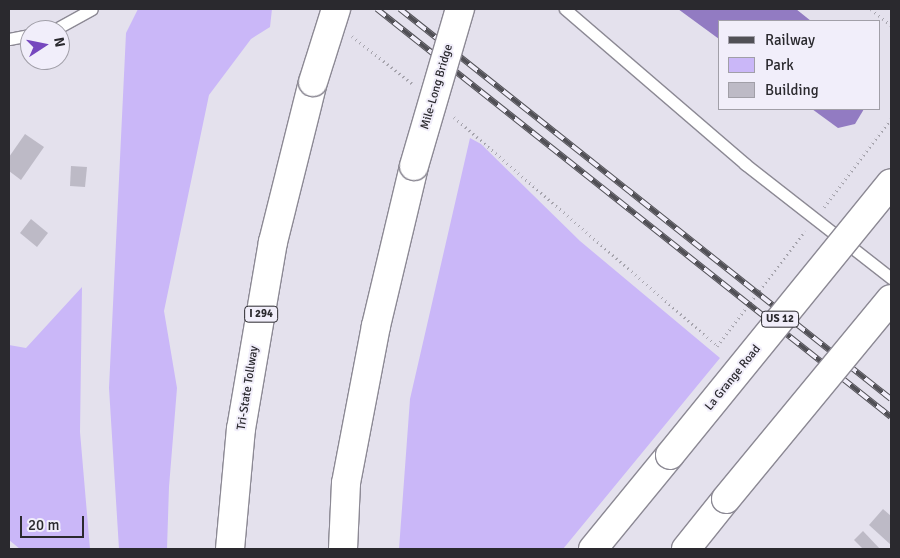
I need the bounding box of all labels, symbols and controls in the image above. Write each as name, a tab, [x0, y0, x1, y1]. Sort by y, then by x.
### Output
north arrow	[20, 20, 70, 70]
legend	[718, 20, 880, 110]
text: Railway	[765, 31, 815, 49]
text: N	[50, 36, 69, 49]
street label: Mile-Long Bridge	[418, 43, 456, 131]
text: Park	[765, 56, 794, 74]
text: Building	[765, 81, 819, 99]
road number: I 294	[244, 306, 278, 322]
road number: US 12	[760, 310, 800, 328]
street label: La Grange Road	[702, 342, 764, 414]
street label: Tri-State Tollway	[234, 345, 262, 431]
scale bar	[22, 506, 86, 538]
text: 20 m	[28, 516, 59, 534]

